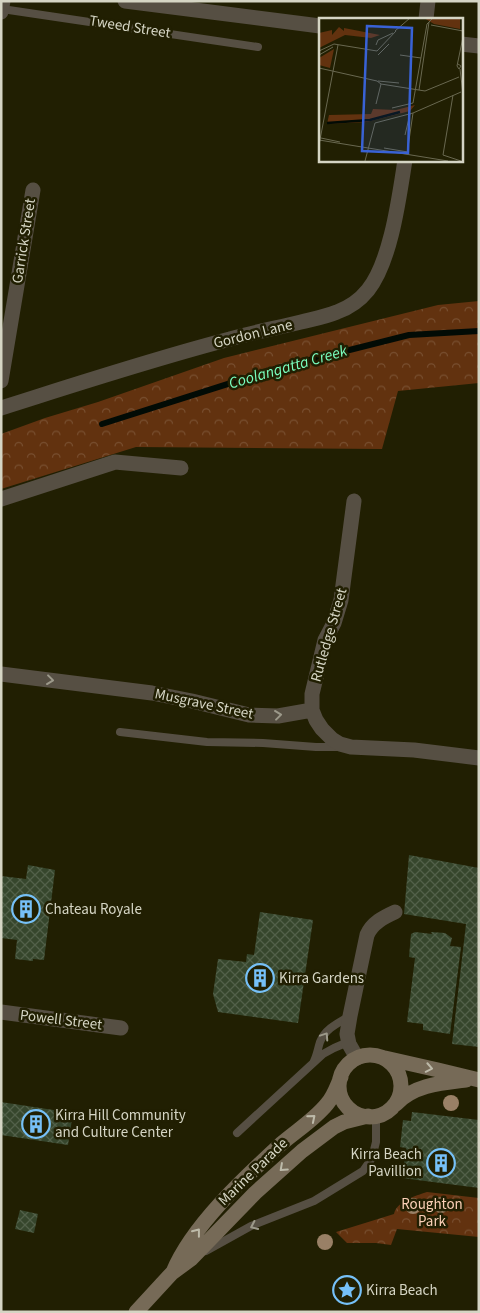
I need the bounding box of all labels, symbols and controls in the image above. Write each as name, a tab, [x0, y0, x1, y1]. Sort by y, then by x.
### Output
street label: Tweed Street	[88, 10, 172, 44]
inset map	[319, 18, 462, 161]
street label: Garrick Street	[7, 197, 41, 285]
street label: Gordon Lane	[211, 314, 295, 354]
water label: Coolangatta Creek	[226, 339, 350, 394]
street label: Rutledge Street	[306, 586, 352, 684]
one-way arrow	[46, 674, 54, 685]
street label: Musgrave Street	[153, 683, 255, 725]
one-way arrow	[274, 711, 283, 721]
building icon: Chateau Royale	[11, 894, 41, 924]
place label: Chateau Royale	[45, 899, 142, 920]
building icon: Kirra Gardens	[245, 963, 275, 993]
place label: Kirra Gardens	[279, 968, 364, 989]
street label: Powell Street	[19, 1005, 103, 1035]
one-way arrow	[319, 1032, 328, 1042]
one-way arrow	[424, 1062, 433, 1073]
place label: Kirra Hill Community and Culture Center	[55, 1105, 186, 1143]
building icon: Kirra Hill Community and Culture Center	[21, 1109, 51, 1139]
one-way arrow	[307, 1114, 316, 1123]
street label: Marine Parade	[213, 1133, 293, 1211]
place label: Kirra Beach Pavillion	[350, 1144, 422, 1182]
building icon: Kirra Beach Pavillion	[426, 1148, 456, 1178]
one-way arrow	[279, 1162, 288, 1171]
park label: Roughton Park	[401, 1194, 463, 1232]
one-way arrow	[250, 1219, 259, 1230]
one-way arrow	[192, 1229, 200, 1238]
place icon: Kirra Beach	[332, 1275, 362, 1305]
place label: Kirra Beach	[366, 1280, 438, 1301]

